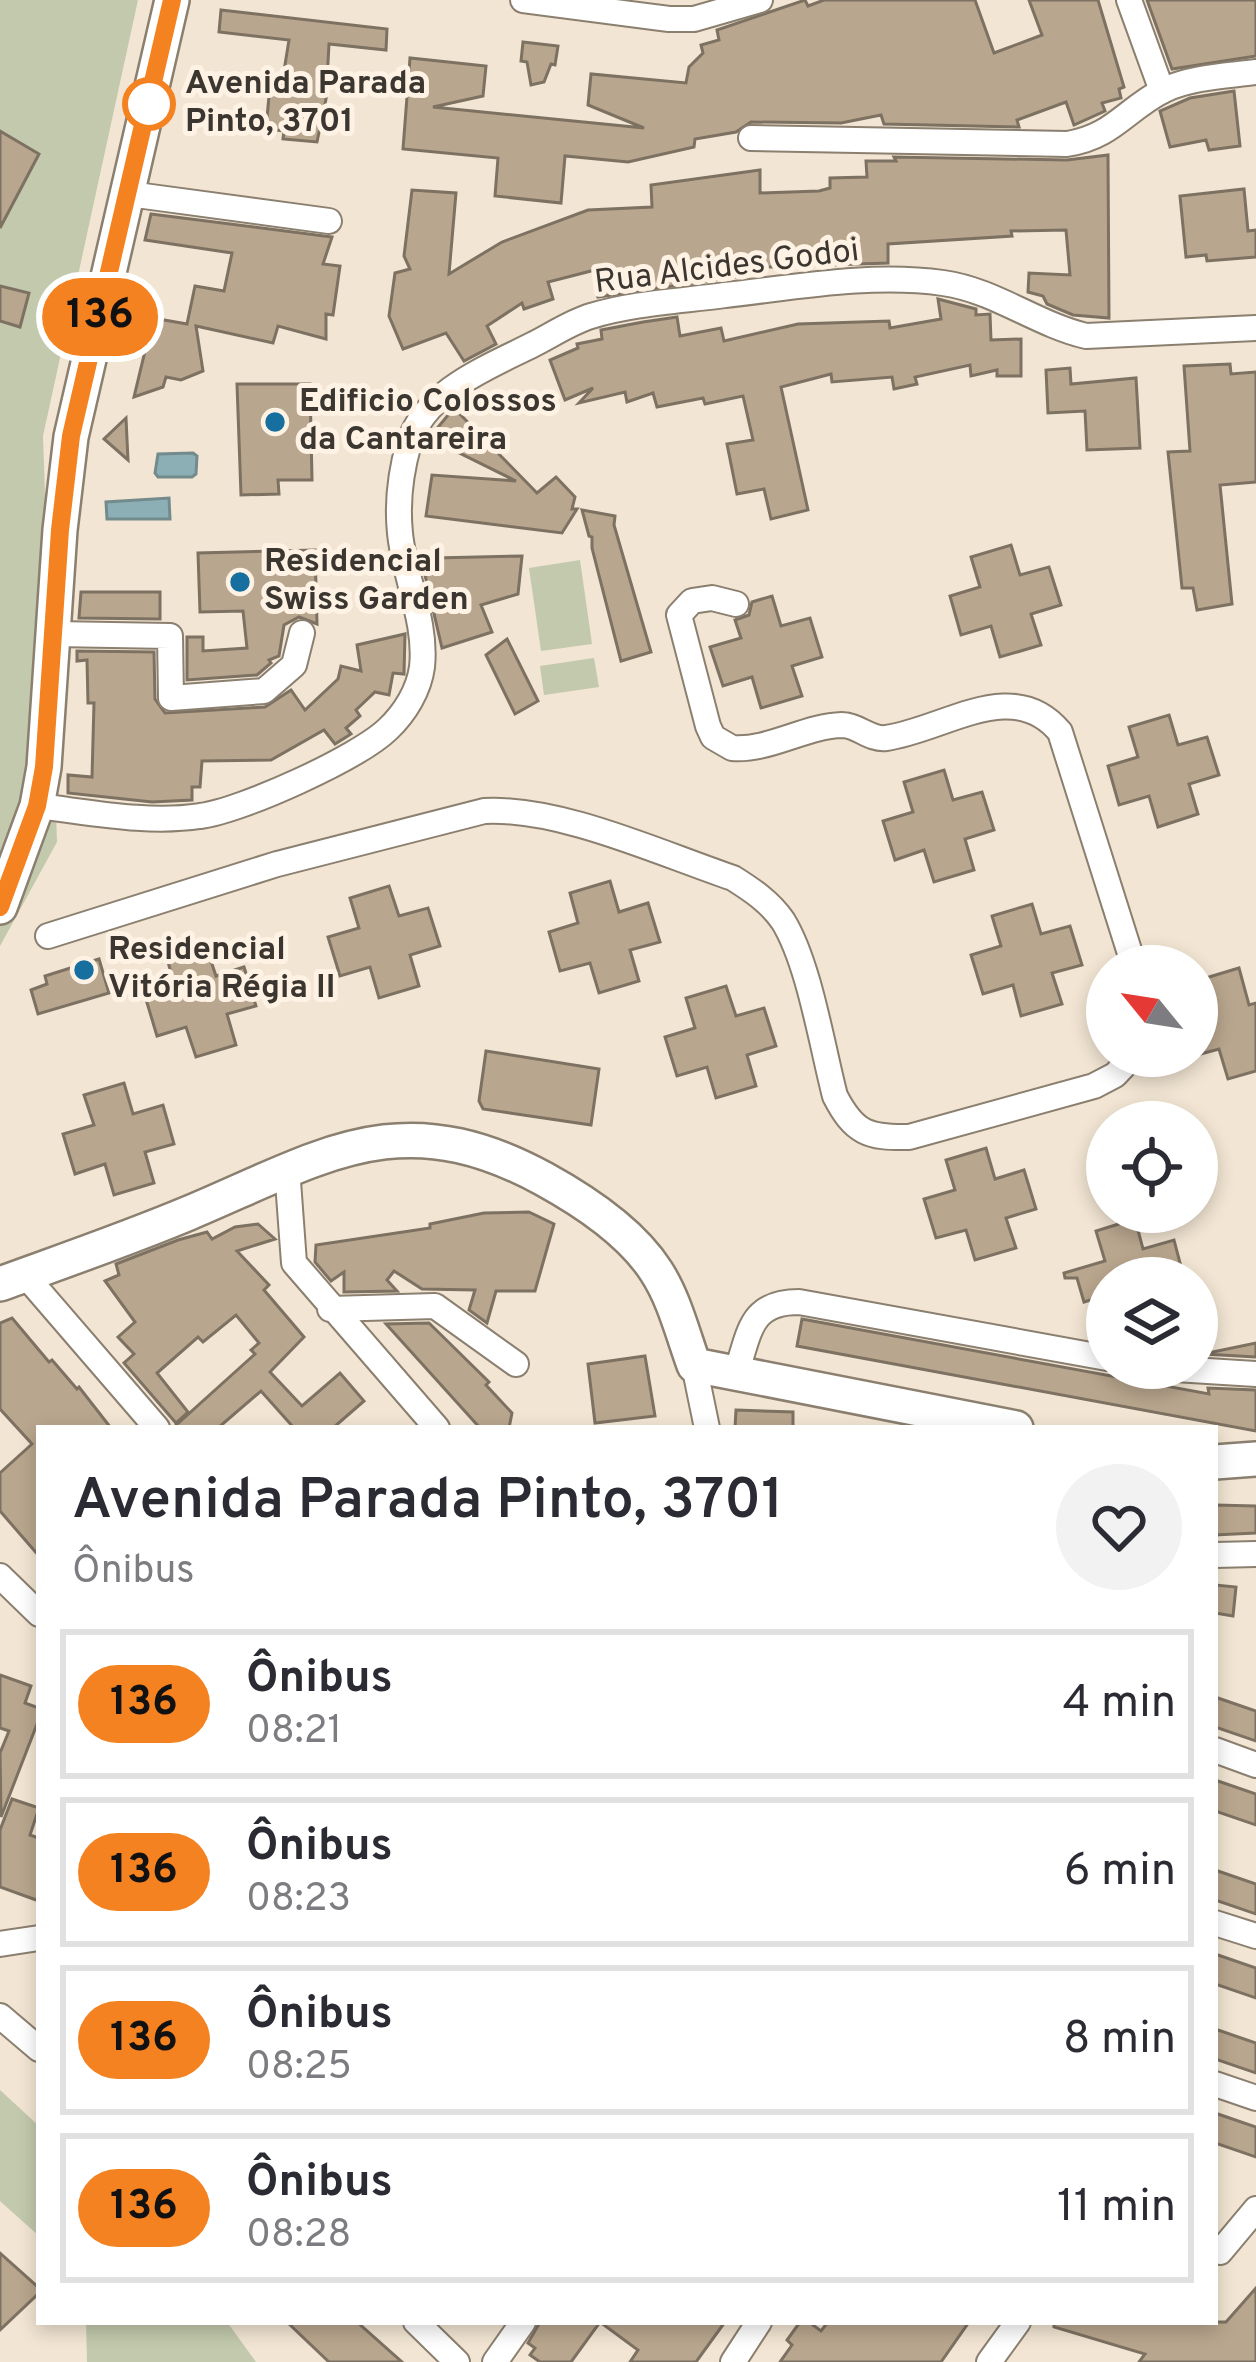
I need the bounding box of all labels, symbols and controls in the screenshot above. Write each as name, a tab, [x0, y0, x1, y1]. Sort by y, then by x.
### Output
place label: Avenida Parada Pinto, 3701	[185, 64, 426, 144]
marker: Avenida Parada Pinto, 3701	[124, 79, 174, 129]
street label: Rua Alcides Godoi	[592, 231, 862, 305]
line badge: 136	[31, 278, 169, 356]
text: 136	[66, 290, 134, 343]
place label: Edificio Colossos da Cantareira	[299, 382, 557, 462]
marker: Edificio Colossos da Cantareira	[262, 409, 288, 435]
place label: Residencial Swiss Garden	[264, 542, 469, 622]
marker: Residencial Swiss Garden	[227, 569, 253, 595]
place label: Residencial Vitória Régia II	[108, 930, 335, 1010]
north arrow	[1086, 945, 1218, 1077]
map controls	[1086, 945, 1218, 1389]
marker: Residencial Vitória Régia II	[71, 957, 97, 983]
button: locate	[1086, 1101, 1218, 1233]
button: layers	[1086, 1257, 1218, 1389]
button: heart	[1056, 1464, 1182, 1590]
text: Avenida Parada Pinto, 3701	[72, 1467, 783, 1539]
text: Ônibus	[72, 1548, 195, 1597]
text: Ônibus	[246, 1651, 393, 1708]
text: 4 min	[1063, 1676, 1176, 1733]
text: 136	[110, 1677, 178, 1730]
text: 08:21	[246, 1708, 342, 1757]
text: Ônibus	[246, 1819, 393, 1876]
text: 6 min	[1064, 1844, 1176, 1901]
text: 136	[110, 1845, 178, 1898]
text: 08:23	[246, 1876, 351, 1925]
text: Ônibus	[246, 1987, 393, 2044]
text: 8 min	[1063, 2012, 1176, 2069]
text: 136	[110, 2013, 178, 2066]
text: 08:25	[246, 2044, 352, 2093]
text: Ônibus	[246, 2155, 393, 2212]
text: 11 min	[1057, 2180, 1176, 2237]
text: 136	[110, 2181, 178, 2234]
text: 08:28	[246, 2212, 351, 2261]

